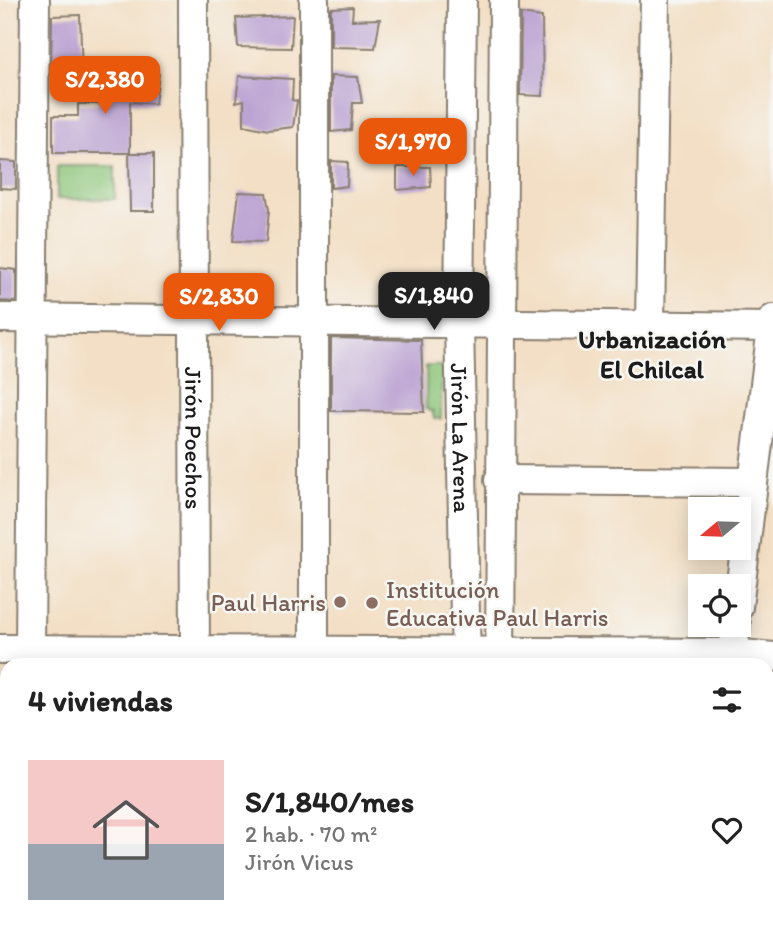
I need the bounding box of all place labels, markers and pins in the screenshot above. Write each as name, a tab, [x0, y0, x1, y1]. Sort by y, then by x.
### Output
pin: S/2,380	[40, 57, 170, 116]
pin: S/1,970	[348, 118, 478, 178]
pin: S/1,840	[369, 272, 499, 332]
pin: S/2,830	[154, 274, 284, 333]
place label: Institución Educativa Paul Harris	[386, 575, 609, 632]
place label: Paul Harris	[211, 588, 326, 617]
marker: Paul Harris	[332, 594, 348, 610]
marker: Institución Educativa Paul Harris	[364, 595, 380, 611]

